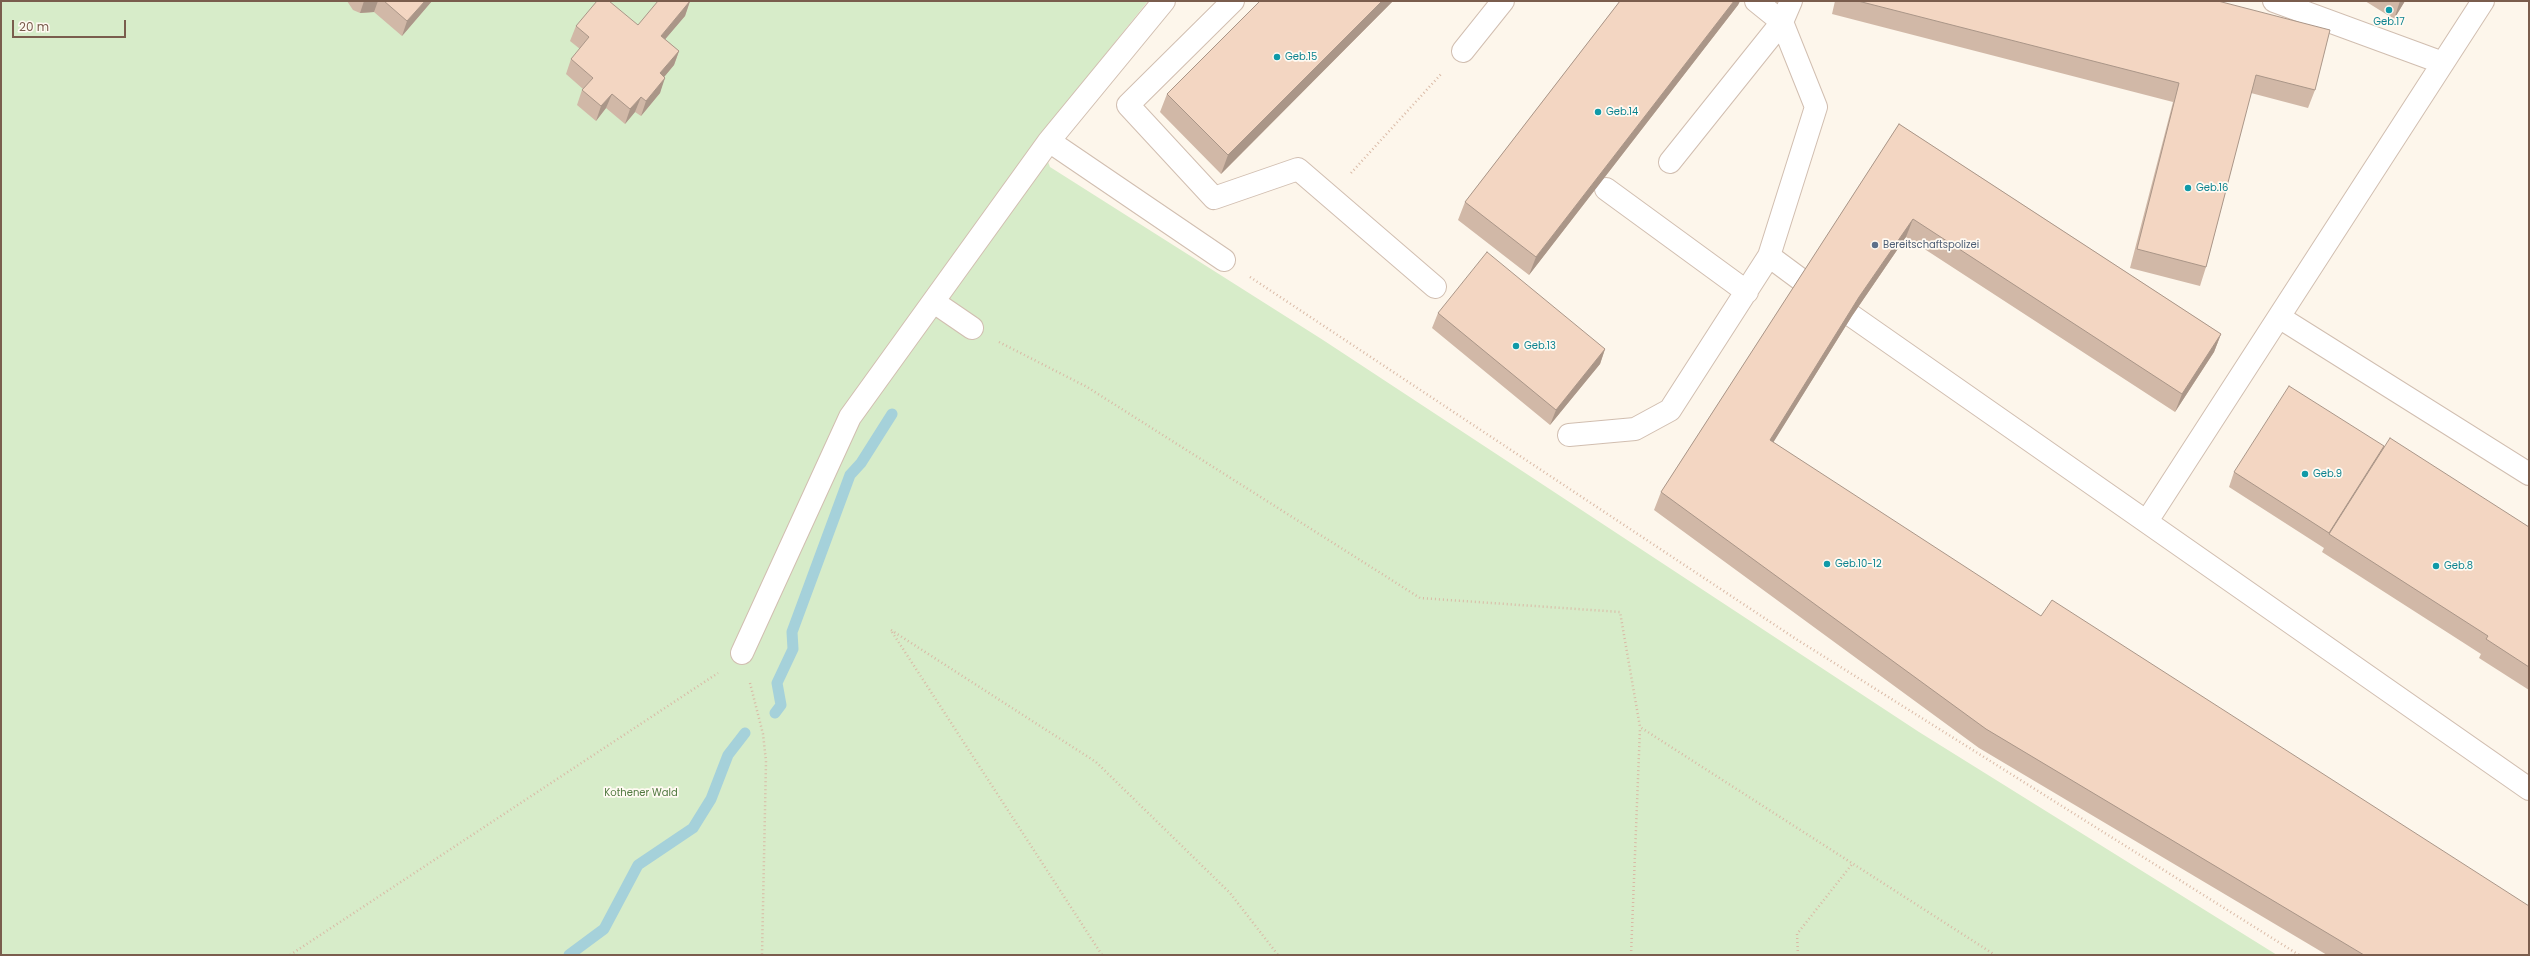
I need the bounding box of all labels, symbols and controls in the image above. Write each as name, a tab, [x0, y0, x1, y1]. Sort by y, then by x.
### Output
marker: Geb.17	[2384, 5, 2394, 15]
scale bar	[14, 12, 128, 38]
place label: Geb.17	[2373, 16, 2405, 28]
text: 20 m	[19, 18, 49, 35]
place label: Geb.15	[1285, 51, 1317, 63]
marker: Geb.15	[1272, 52, 1282, 62]
place label: Geb.14	[1606, 106, 1638, 118]
marker: Geb.14	[1593, 107, 1603, 117]
place label: Geb.16	[2196, 182, 2228, 194]
marker: Geb.16	[2183, 183, 2193, 193]
place label: Bereitschaftspolizei	[1883, 239, 1979, 251]
marker: Bereitschaftspolizei	[1870, 240, 1880, 250]
place label: Geb.13	[1524, 340, 1556, 352]
marker: Geb.13	[1511, 341, 1521, 351]
place label: Geb.9	[2313, 468, 2342, 480]
marker: Geb.9	[2300, 469, 2310, 479]
place label: Geb.10-12	[1835, 558, 1882, 570]
marker: Geb.10-12	[1822, 559, 1832, 569]
place label: Geb.8	[2444, 560, 2473, 572]
marker: Geb.8	[2431, 561, 2441, 571]
park label: Kothener Wald	[604, 787, 678, 799]

